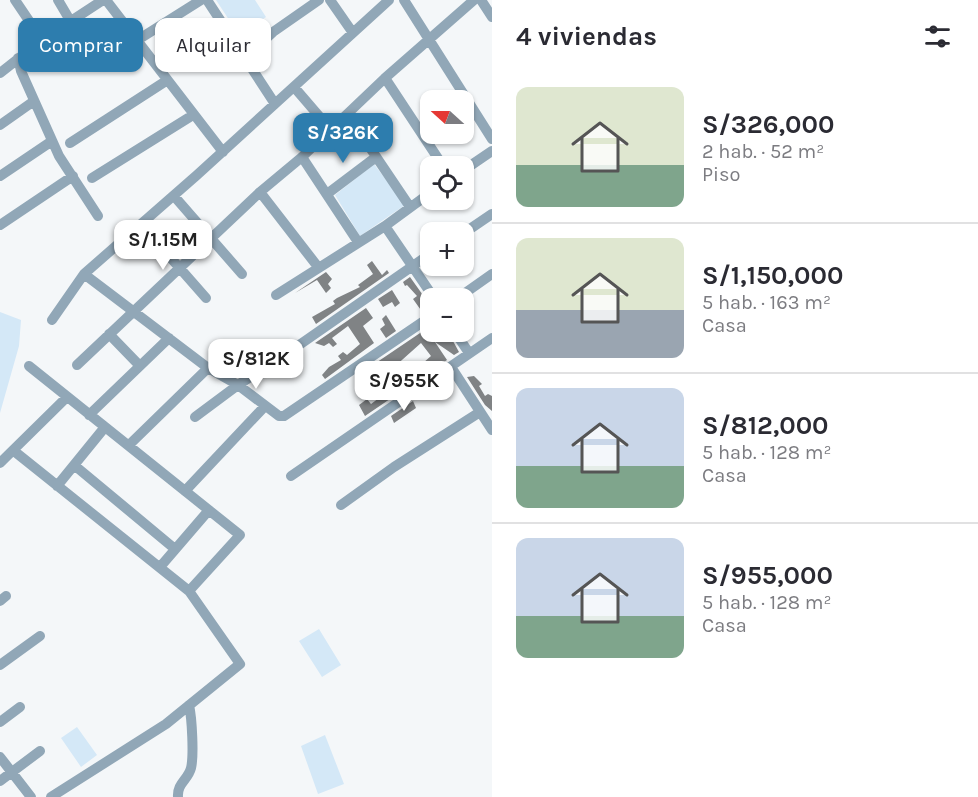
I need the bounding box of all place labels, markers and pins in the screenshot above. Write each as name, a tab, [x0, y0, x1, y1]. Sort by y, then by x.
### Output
pin: S/326K	[294, 113, 392, 164]
pin: S/1.15M	[108, 220, 218, 271]
pin: S/812K	[207, 339, 305, 390]
pin: S/955K	[355, 361, 453, 412]

